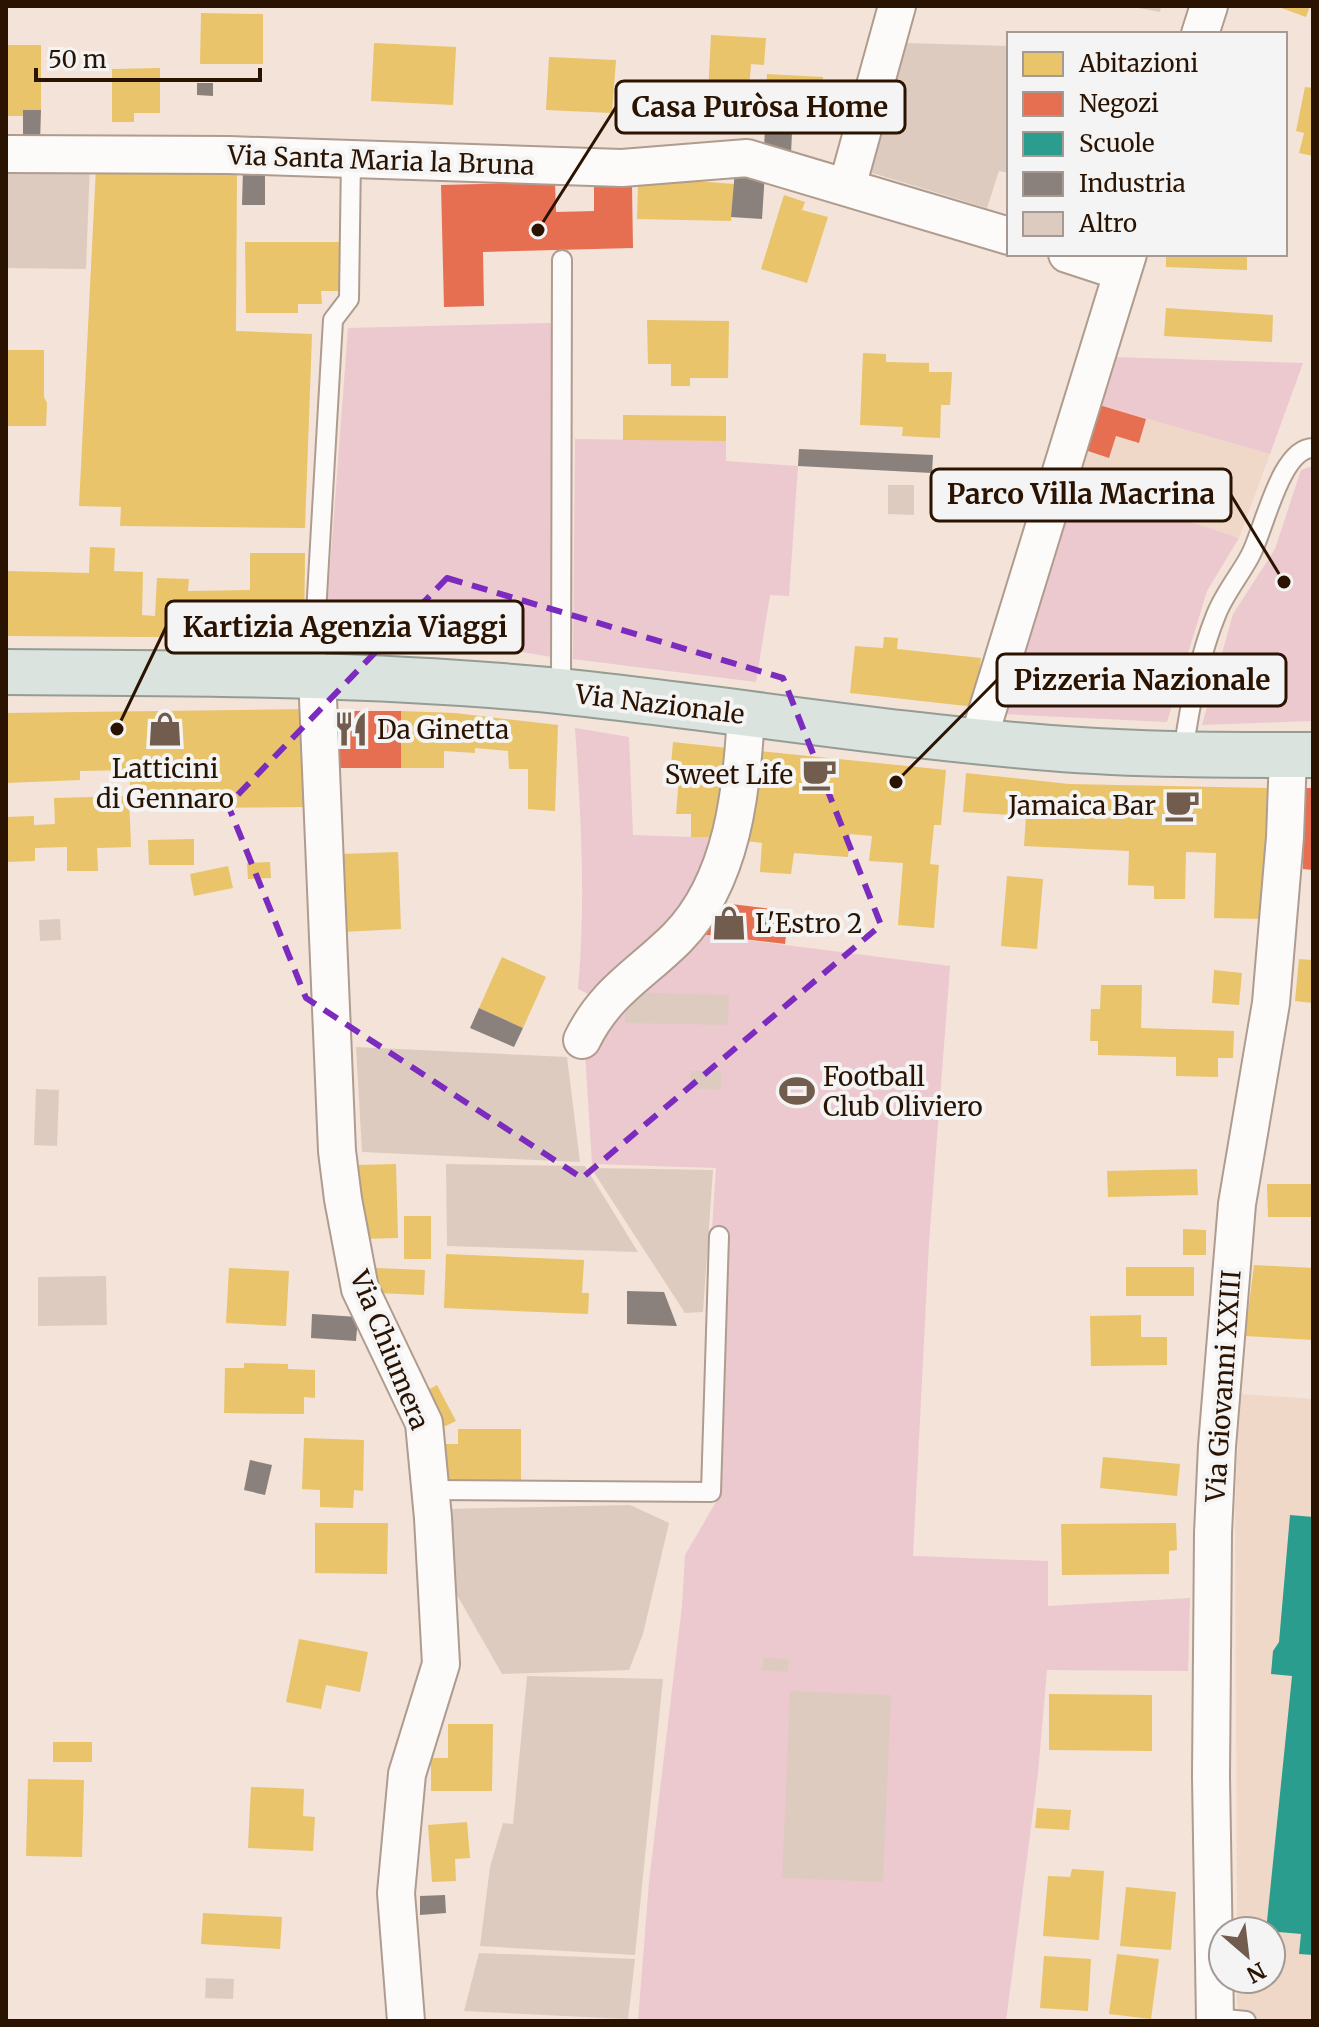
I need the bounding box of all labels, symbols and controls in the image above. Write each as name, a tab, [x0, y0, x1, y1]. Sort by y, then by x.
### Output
scale bar	[36, 32, 260, 82]
legend	[1007, 32, 1287, 256]
text: 50 m	[48, 44, 107, 75]
text: Abitazioni	[1078, 48, 1198, 79]
callout: Casa Puròsa Home	[616, 81, 905, 133]
text: Negozi	[1079, 88, 1159, 119]
text: Casa Puròsa Home	[632, 89, 888, 125]
text: Scuole	[1079, 128, 1154, 159]
street label: Via Santa Maria la Bruna	[226, 138, 535, 182]
text: Industria	[1079, 168, 1186, 199]
text: Altro	[1078, 208, 1137, 239]
callout: Parco Villa Macrina	[931, 469, 1231, 521]
text: Parco Villa Macrina	[947, 476, 1216, 512]
callout: Kartizia Agenzia Viaggi	[166, 601, 523, 653]
text: Kartizia Agenzia Viaggi	[183, 609, 507, 645]
callout: Pizzeria Nazionale	[997, 654, 1286, 706]
text: Pizzeria Nazionale	[1014, 662, 1270, 698]
street label: Via Nazionale	[573, 677, 746, 731]
shop icon: Latticini di Gennaro	[146, 710, 184, 748]
restaurant icon: Da Ginetta	[332, 710, 370, 748]
place label: Da Ginetta	[377, 713, 509, 746]
place label: Latticini di Gennaro	[96, 752, 234, 815]
cafe icon: Sweet Life	[800, 755, 838, 793]
place label: Sweet Life	[665, 758, 793, 791]
cafe icon: Jamaica Bar	[1163, 786, 1201, 824]
place label: Jamaica Bar	[1007, 789, 1156, 822]
shop icon: L'Estro 2	[710, 904, 748, 942]
place label: L'Estro 2	[755, 907, 862, 940]
place label: Football Club Oliviero	[823, 1060, 983, 1123]
sports icon: Football Club Oliviero	[778, 1072, 816, 1110]
street label: Via Chiumera	[343, 1265, 437, 1434]
street label: Via Giovanni XXIII	[1198, 1269, 1248, 1504]
north arrow	[1207, 1915, 1287, 1995]
text: N	[1242, 1956, 1271, 1989]

